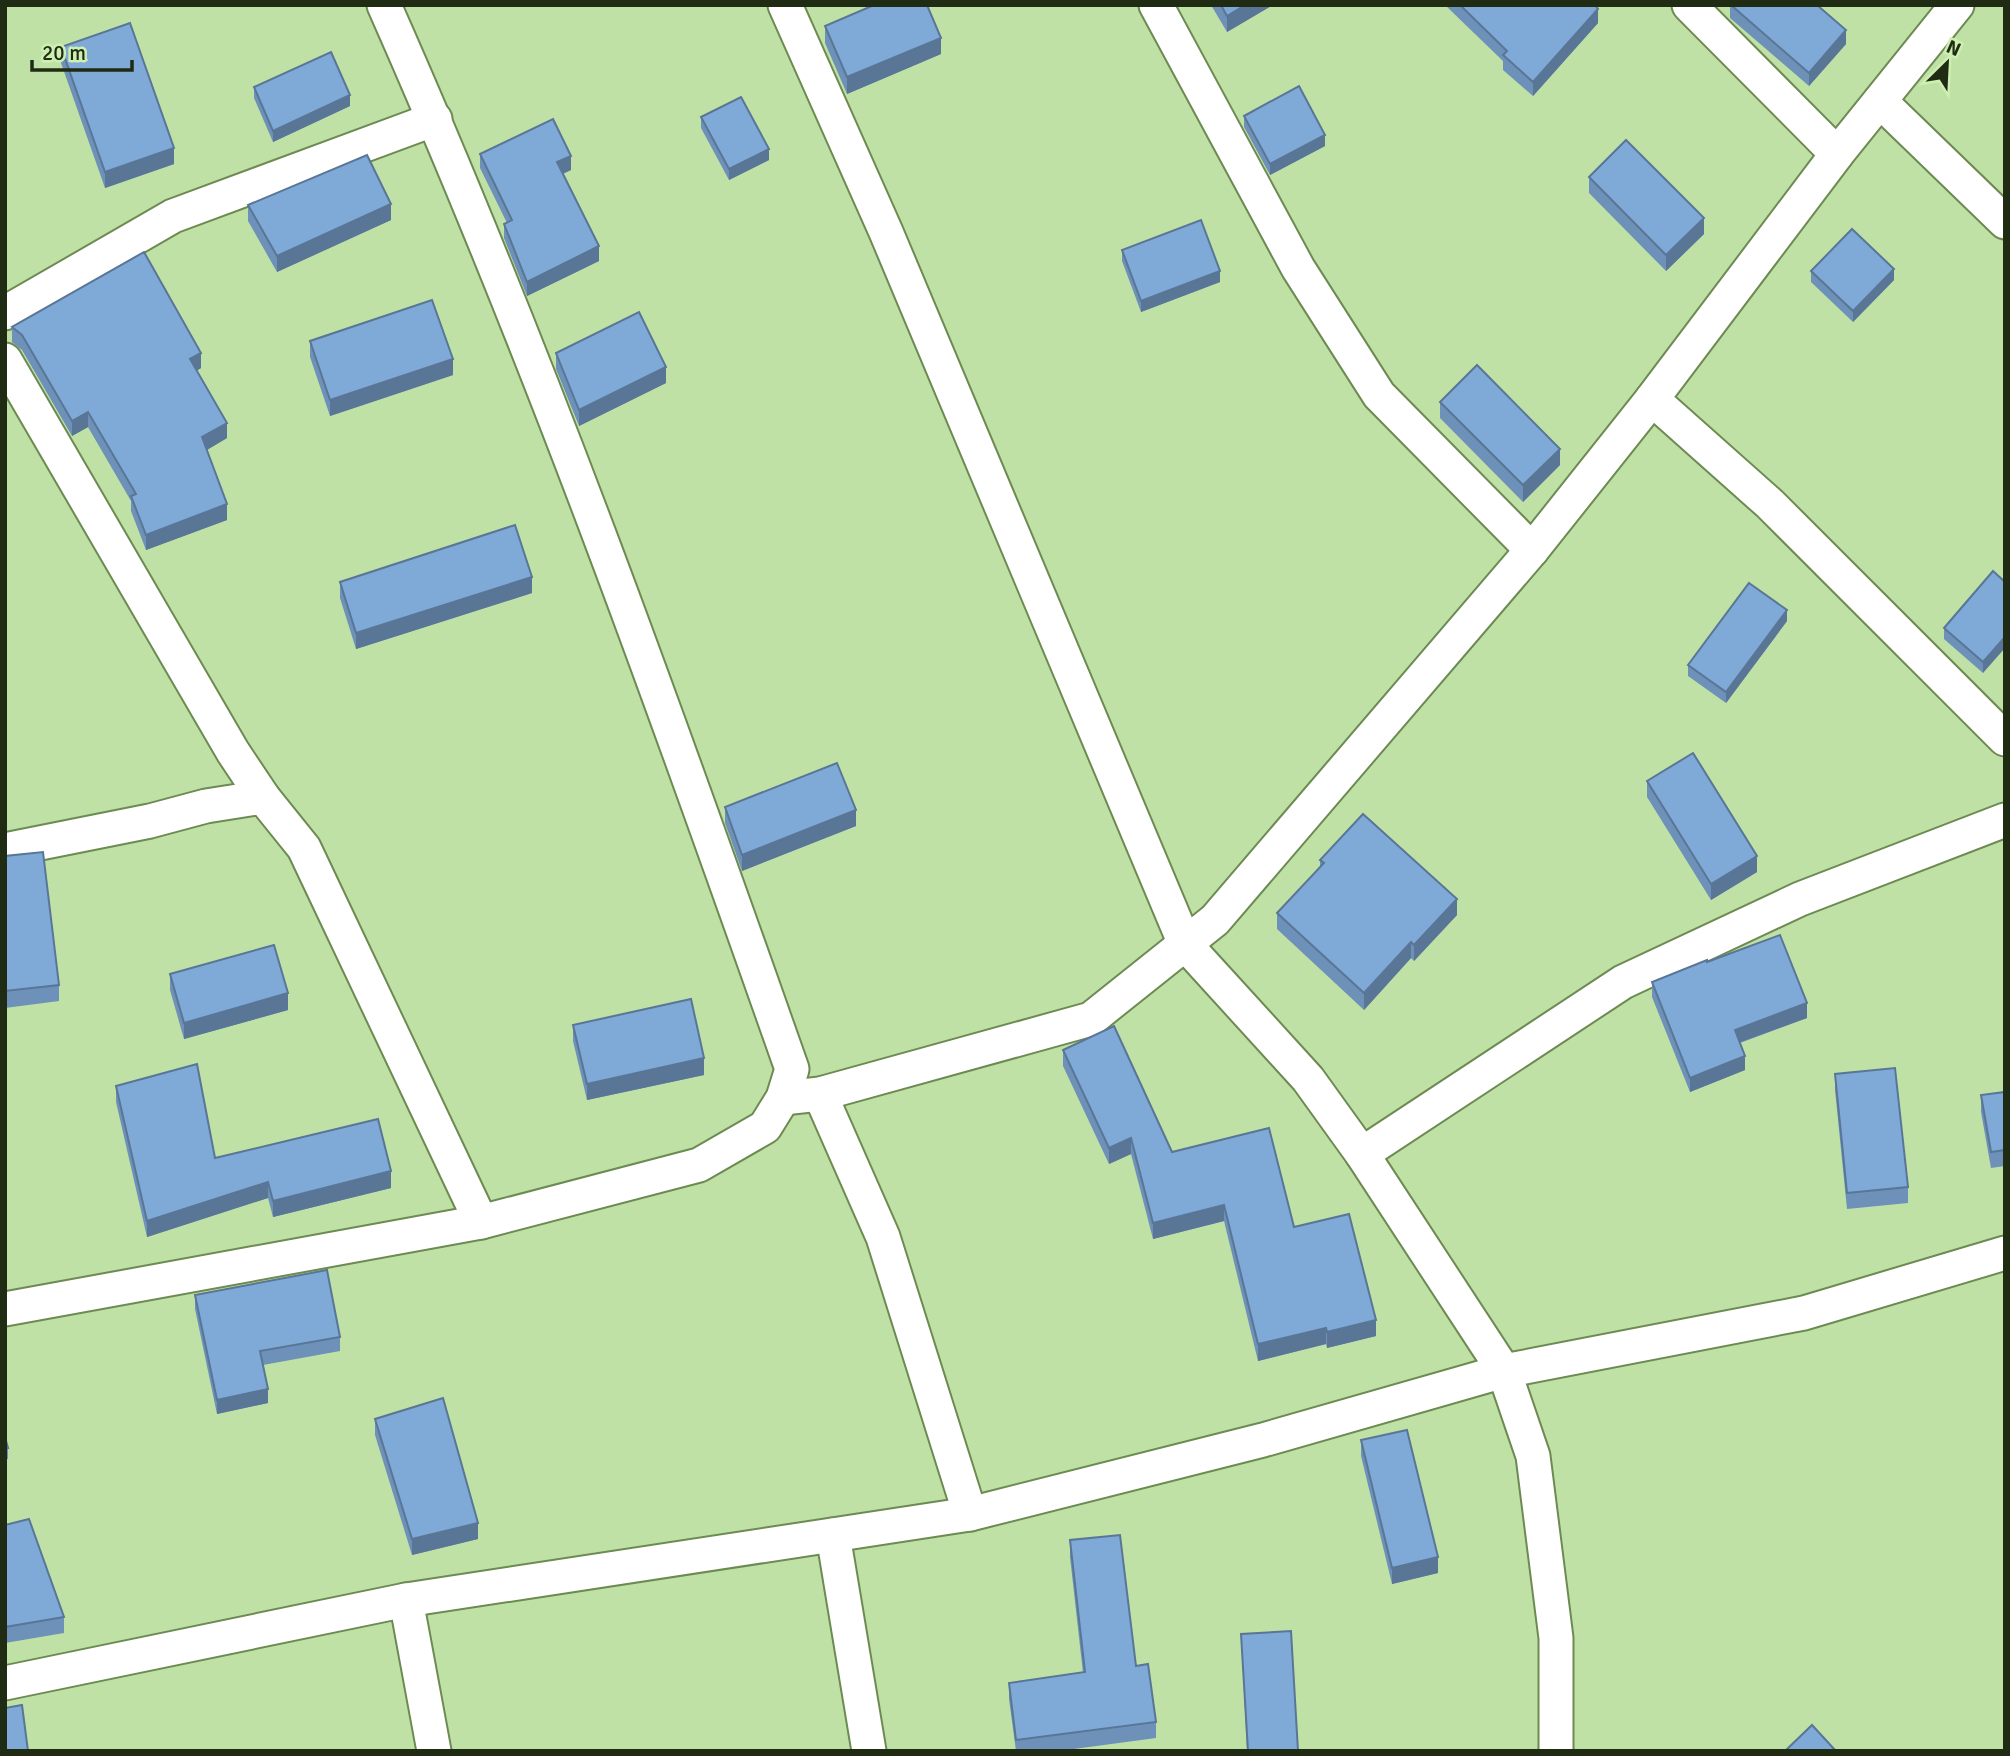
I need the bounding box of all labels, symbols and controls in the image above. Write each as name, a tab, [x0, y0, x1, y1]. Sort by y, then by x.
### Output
scale bar	[32, 28, 131, 72]
north arrow	[1912, 28, 1982, 98]
text: N	[1943, 35, 1964, 62]
text: 20 m	[42, 40, 86, 66]

